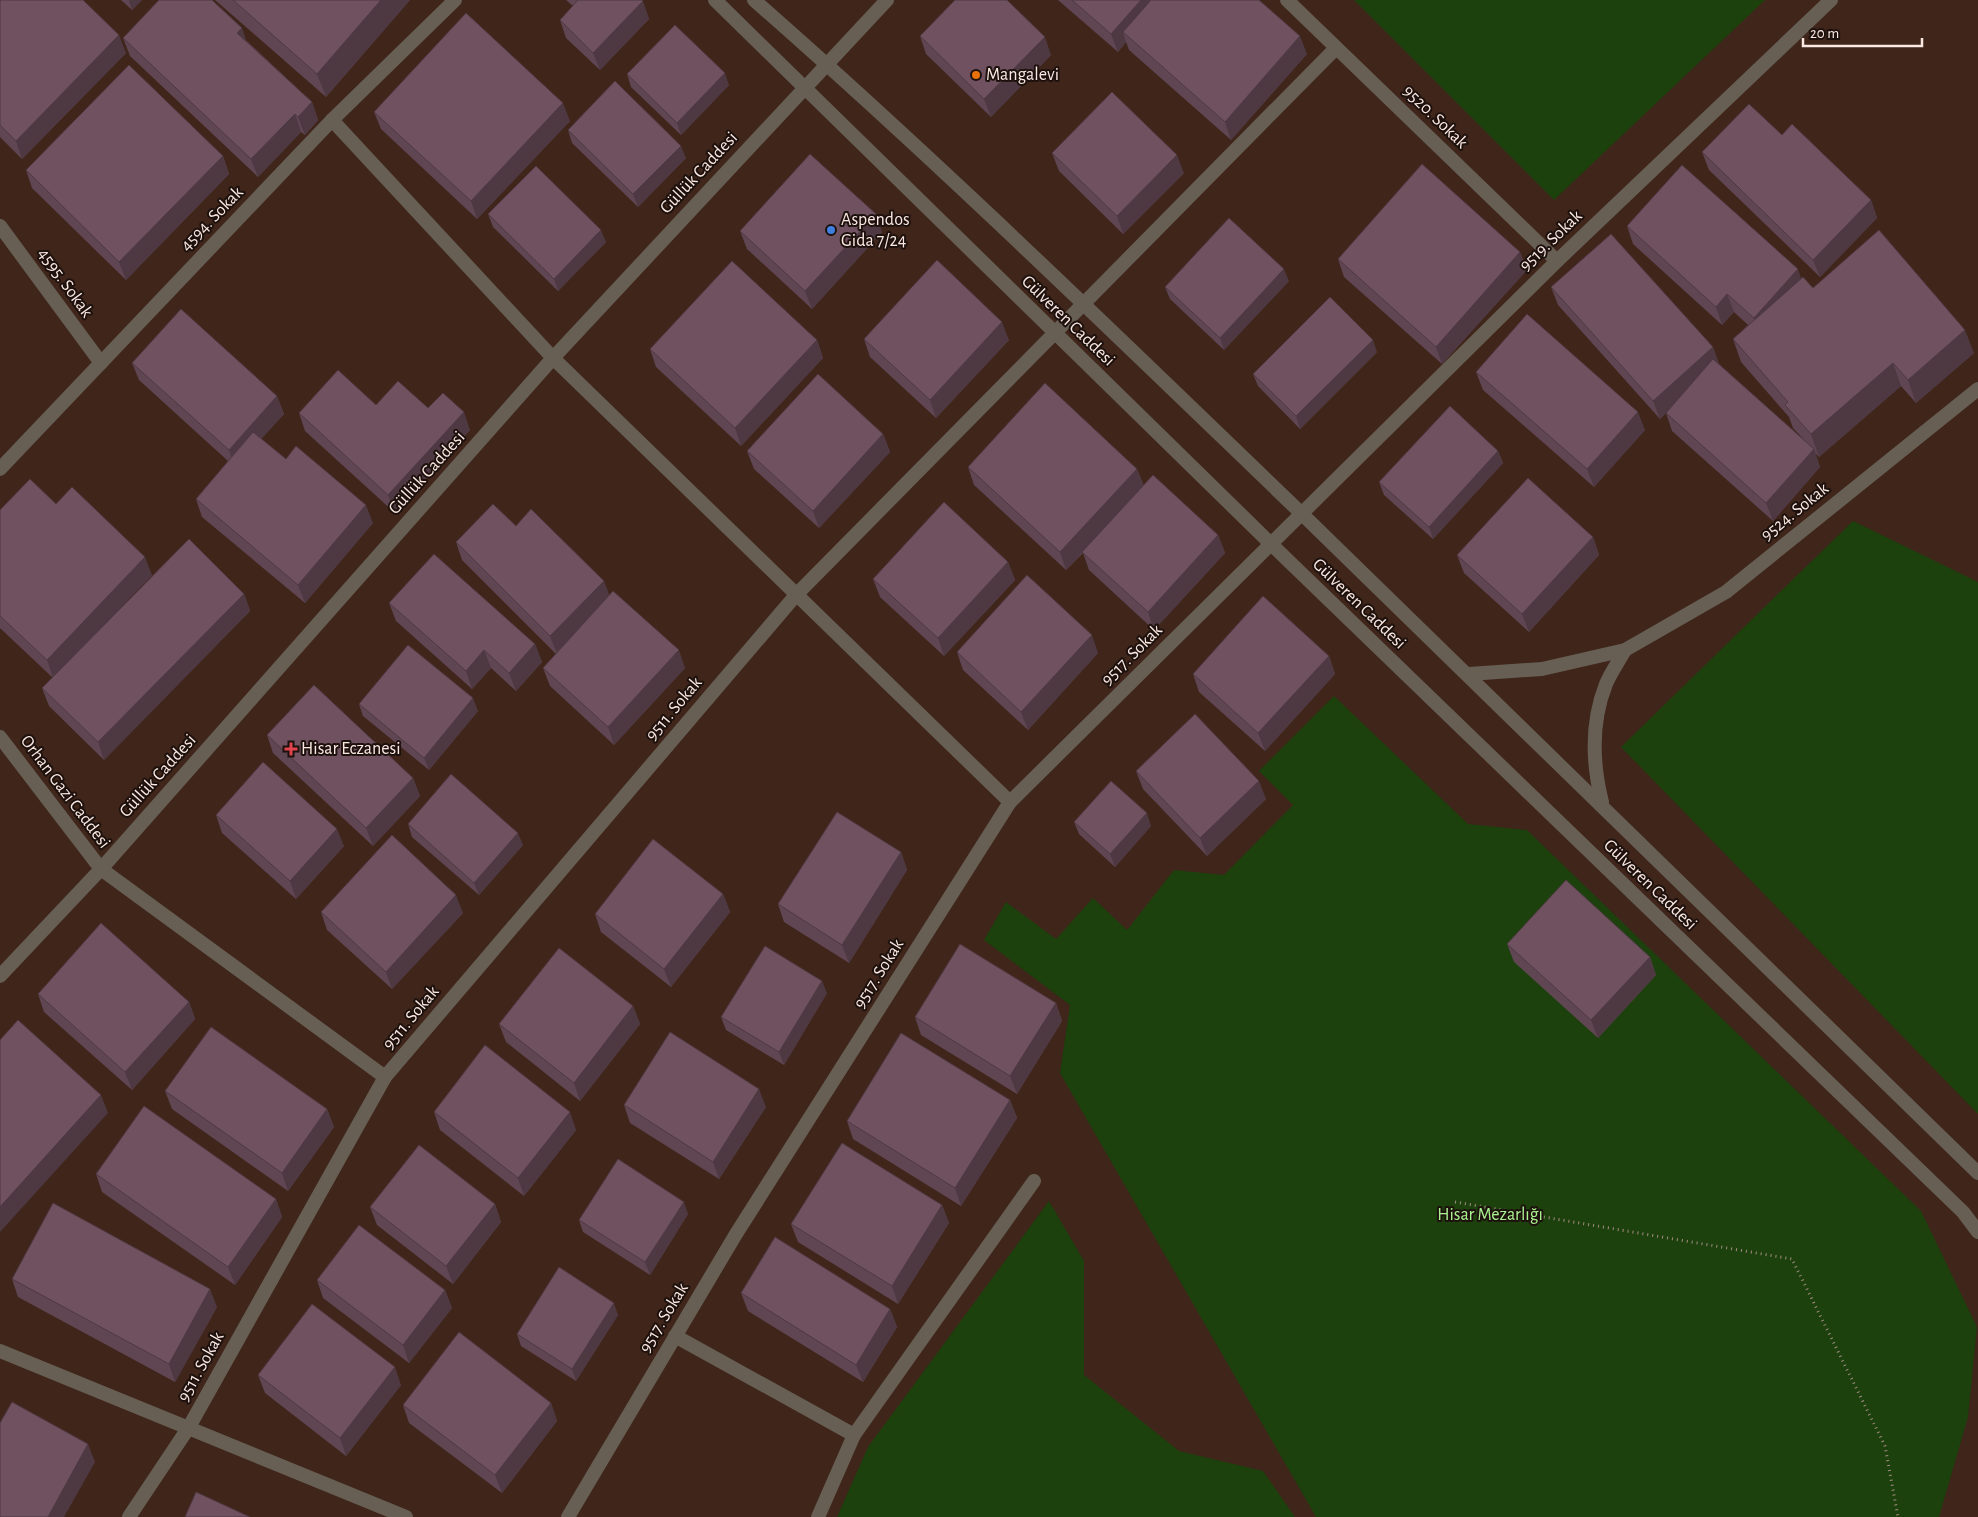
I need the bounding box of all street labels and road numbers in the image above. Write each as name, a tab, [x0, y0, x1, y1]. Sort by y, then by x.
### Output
street label: 9520. Sokak	[1399, 82, 1471, 153]
street label: Güllük Caddesi	[657, 129, 741, 217]
street label: 4594. Sokak	[177, 183, 247, 255]
street label: 9519. Sokak	[1516, 207, 1586, 275]
street label: 4595. Sokak	[34, 245, 96, 322]
street label: Gülveren Caddesi	[1018, 272, 1118, 370]
street label: Güllük Caddesi	[385, 428, 469, 518]
street label: 9524. Sokak	[1758, 479, 1833, 545]
street label: Gülveren Caddesi	[1309, 555, 1409, 653]
street label: 9517. Sokak	[1098, 620, 1167, 689]
street label: 9511. Sokak	[642, 673, 706, 744]
street label: Güllük Caddesi	[116, 731, 200, 821]
street label: Orhan Gazi Caddesi	[17, 732, 113, 852]
street label: Gülveren Caddesi	[1600, 836, 1700, 934]
street label: 9517. Sokak	[851, 935, 908, 1012]
street label: 9511. Sokak	[379, 982, 443, 1053]
street label: 9517. Sokak	[636, 1279, 692, 1356]
street label: 9511. Sokak	[175, 1328, 228, 1405]

